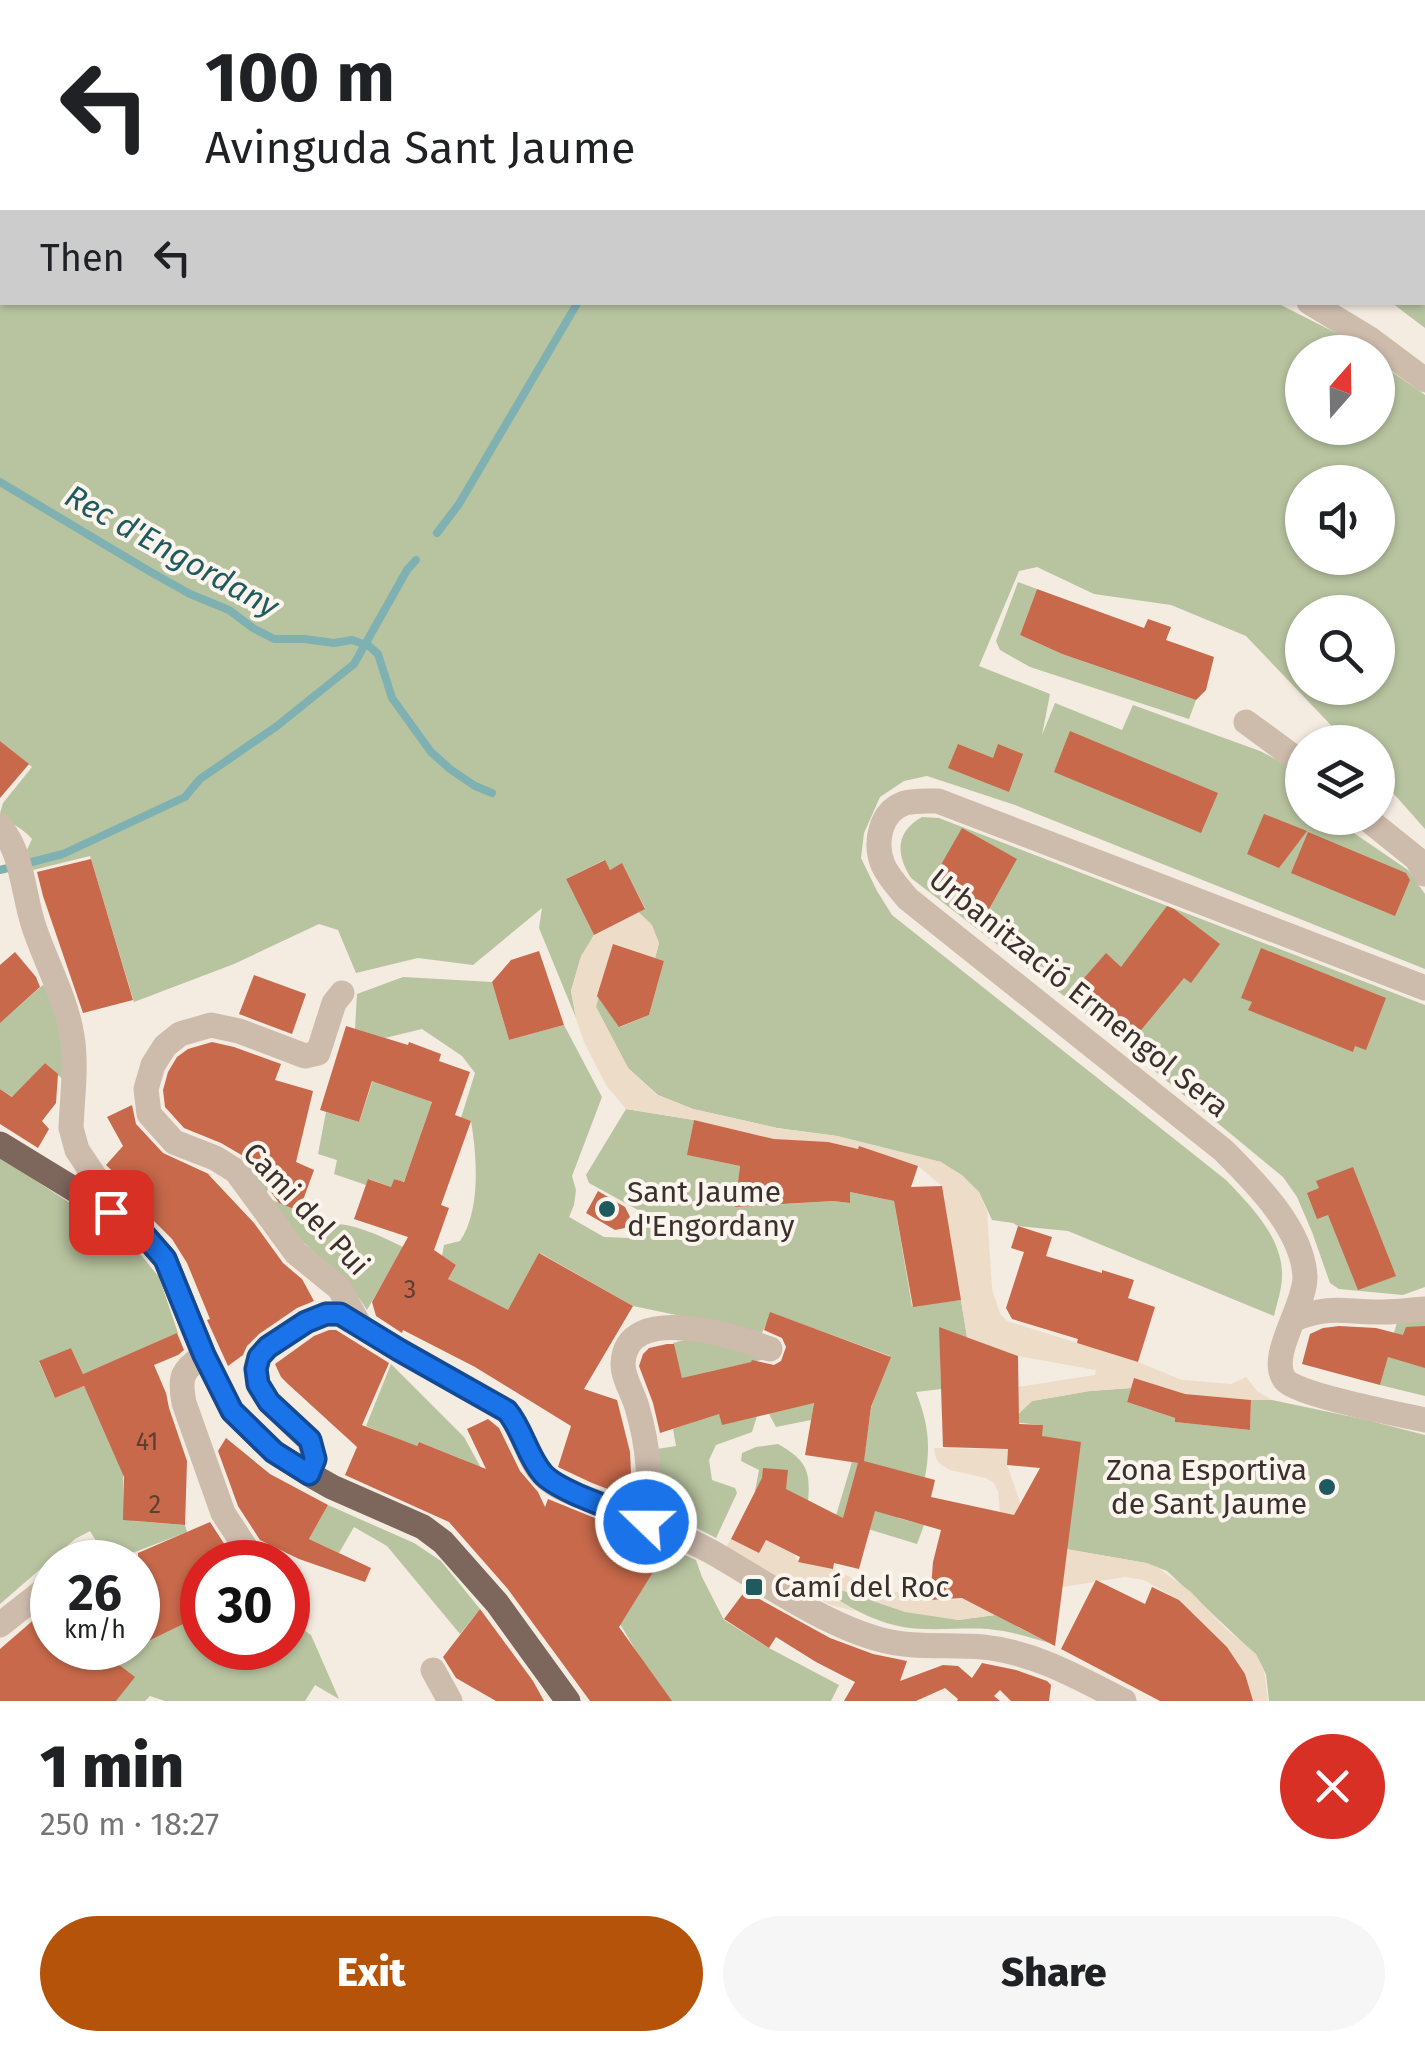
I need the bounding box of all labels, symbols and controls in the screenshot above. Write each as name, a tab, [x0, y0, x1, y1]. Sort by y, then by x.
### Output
text: 100 m	[205, 36, 395, 120]
icon: left	[40, 40, 170, 170]
text: Avinguda Sant Jaume	[205, 121, 635, 175]
icon: left	[145, 230, 200, 285]
text: Then	[40, 235, 125, 281]
north arrow	[1285, 335, 1395, 445]
map controls	[1285, 335, 1395, 835]
button: sound	[1285, 465, 1395, 575]
water label: Rec d'Engordany	[59, 477, 287, 626]
button: search	[1285, 595, 1395, 705]
button: layers	[1285, 725, 1395, 835]
street label: Urbanització Ermengol Sera	[922, 861, 1236, 1125]
street label: Cami del Pui	[235, 1135, 377, 1283]
pin	[69, 1170, 154, 1255]
place label: Sant Jaume d'Engordany	[627, 1174, 795, 1244]
icon: arrive	[84, 1185, 139, 1240]
marker: Sant Jaume d'Engordany	[596, 1198, 618, 1220]
house number: 3	[404, 1275, 416, 1305]
house number: 41	[136, 1427, 158, 1457]
place label: Zona Esportiva de Sant Jaume	[1106, 1452, 1307, 1522]
position arrow	[594, 1470, 698, 1574]
marker: Zona Esportiva de Sant Jaume	[1316, 1476, 1338, 1498]
house number: 2	[149, 1490, 161, 1520]
speed limit sign: 30	[180, 1540, 310, 1670]
text: 26	[68, 1563, 122, 1623]
place label: Camí del Roc	[774, 1569, 950, 1605]
marker: Camí del Roc	[743, 1576, 765, 1598]
text: km/h	[64, 1615, 126, 1645]
text: 1 min	[40, 1731, 184, 1803]
button: close	[1280, 1734, 1385, 1839]
text: 250 m · 18:27	[40, 1805, 219, 1843]
button: Exit	[40, 1916, 703, 2031]
button: Share	[723, 1916, 1385, 2031]

